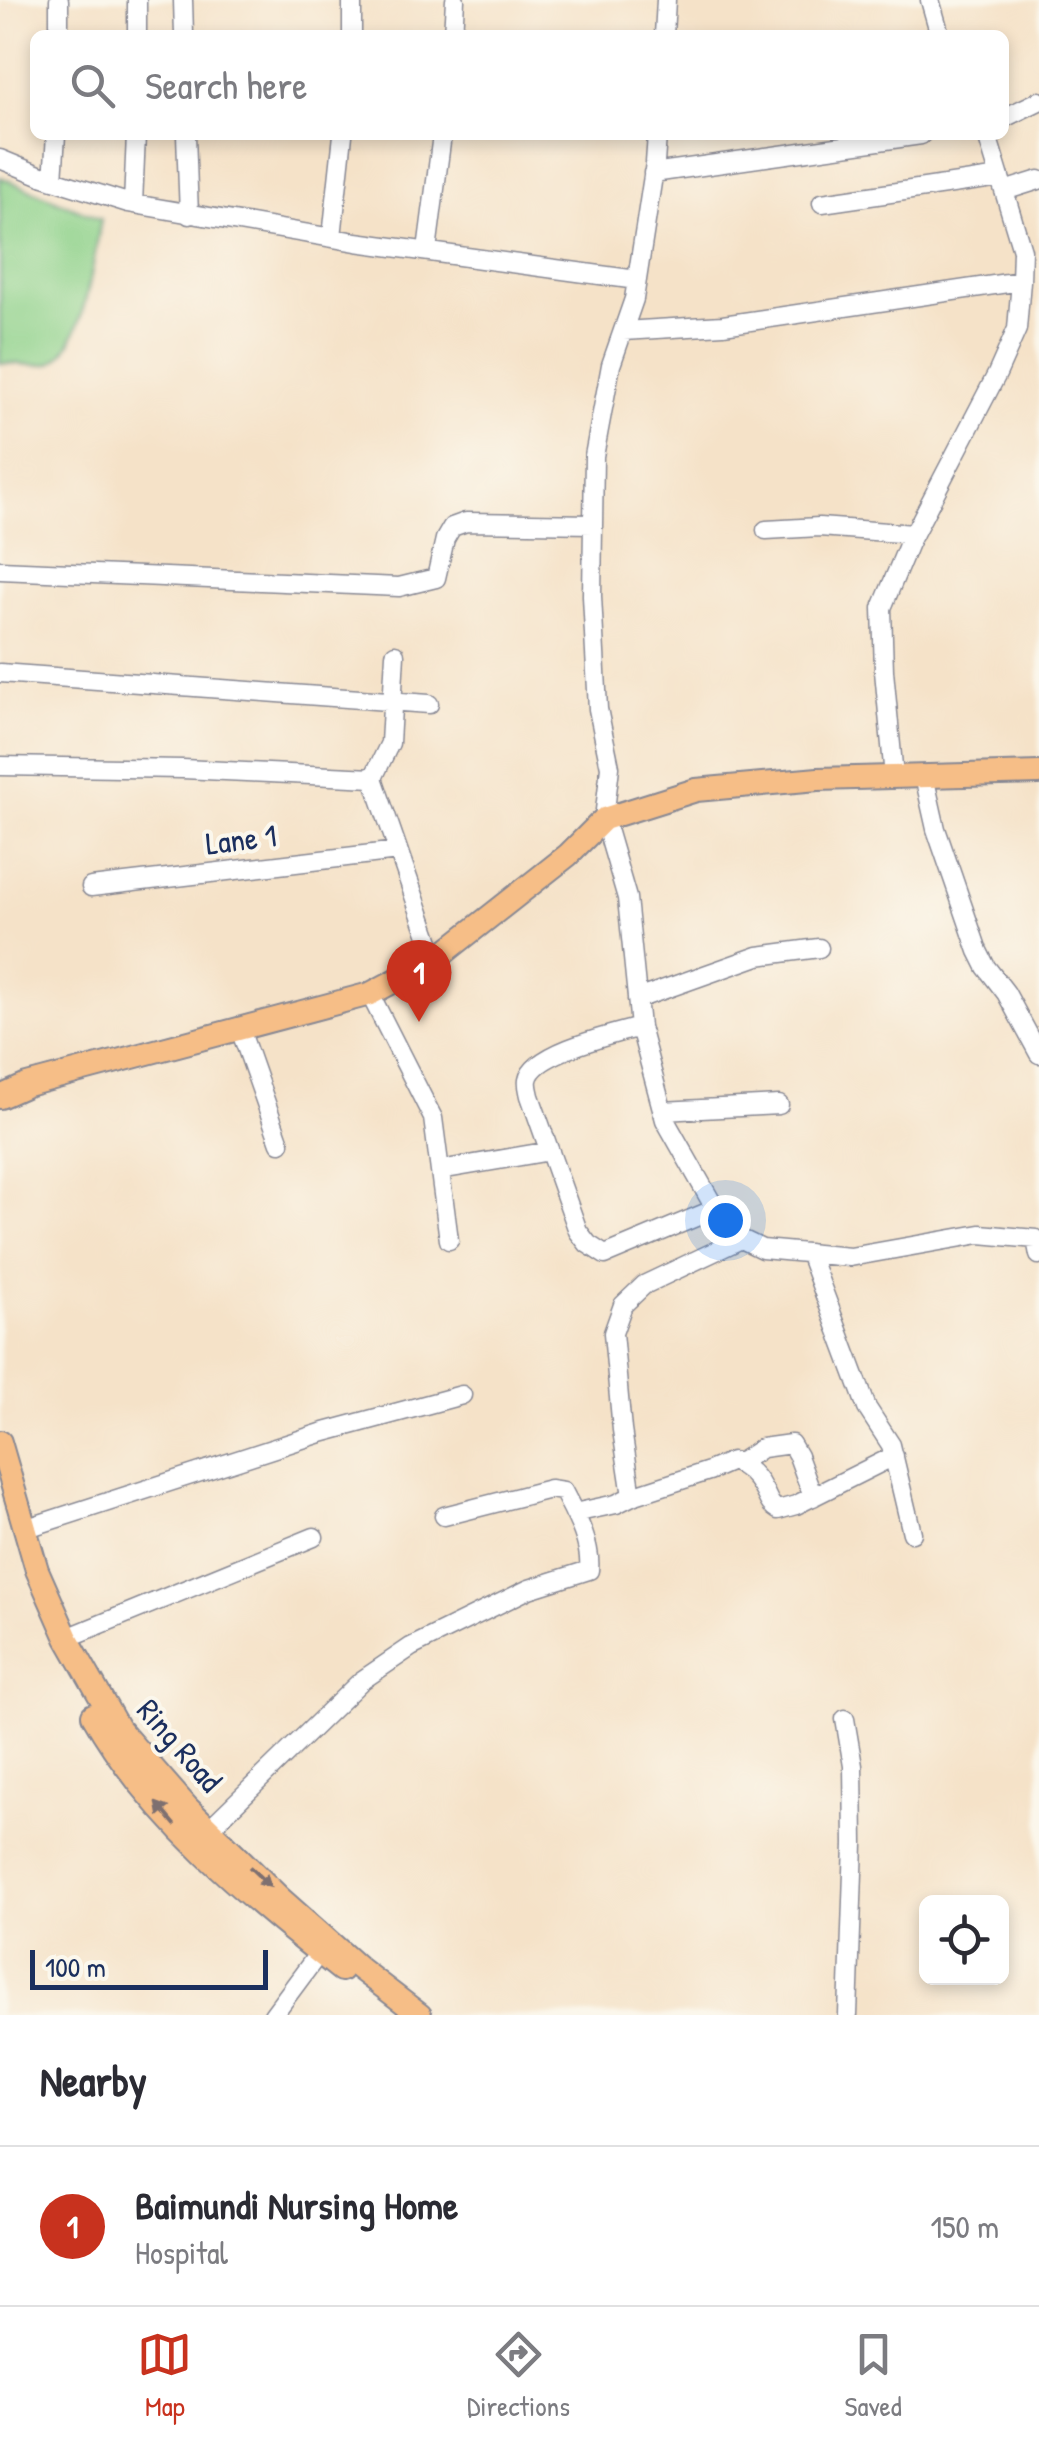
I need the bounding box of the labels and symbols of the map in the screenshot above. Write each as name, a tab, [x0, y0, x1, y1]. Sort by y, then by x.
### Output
street label: Lane 1	[203, 813, 279, 865]
pin: 1	[386, 940, 452, 1022]
your location	[700, 1195, 751, 1246]
street label: Ring Road	[128, 1689, 232, 1801]
one-way arrow	[156, 1802, 178, 1827]
one-way arrow	[247, 1865, 271, 1889]
scale bar	[30, 1945, 268, 1990]

